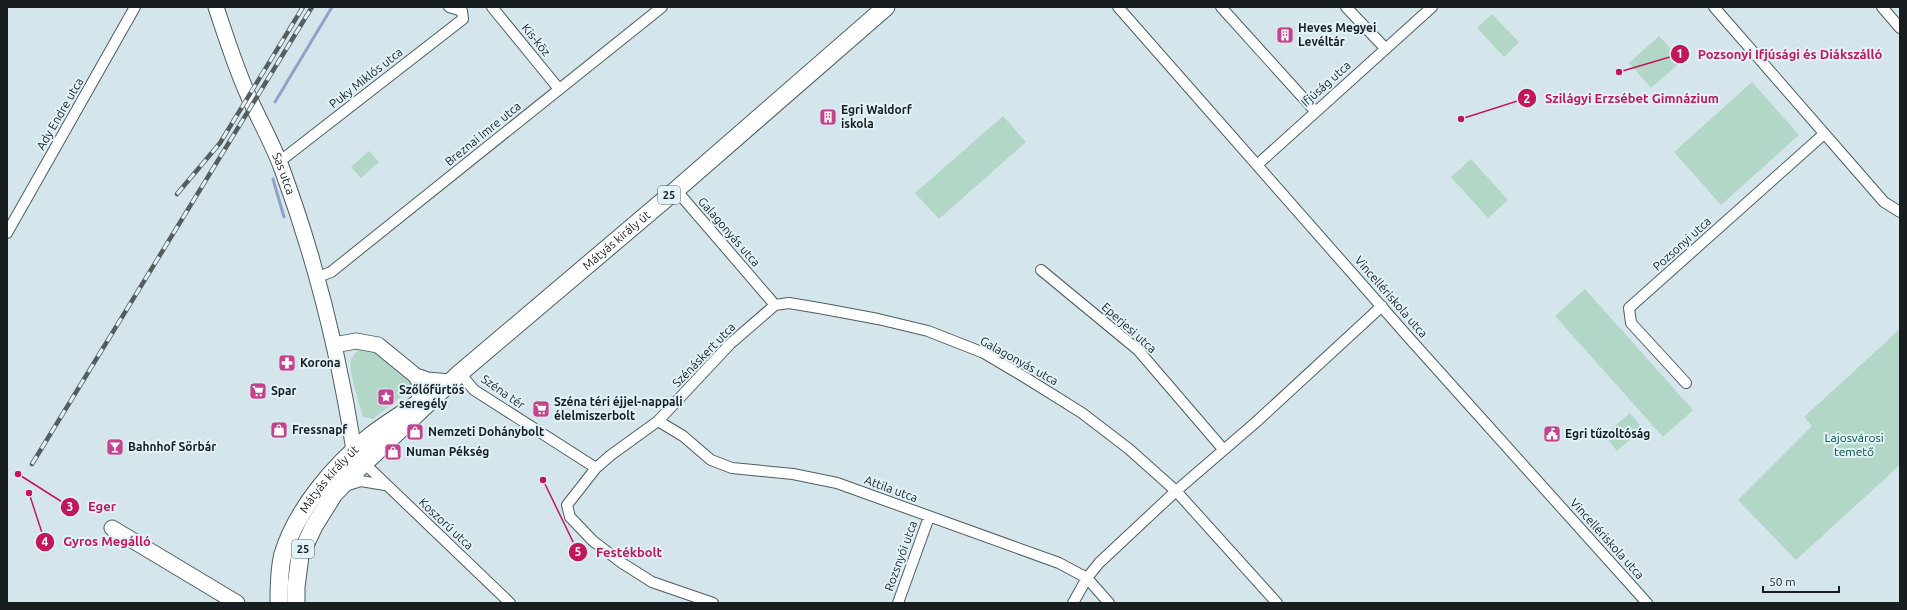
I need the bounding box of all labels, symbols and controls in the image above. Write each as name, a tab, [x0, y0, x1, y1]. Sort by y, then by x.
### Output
street label: Kis-köz	[520, 21, 554, 59]
place label: Heves Megyei Levéltár	[1298, 21, 1376, 48]
building icon: Heves Megyei Levéltár	[1275, 25, 1295, 45]
callout: Pozsonyi Ifjúsági és Diákszálló	[1670, 42, 1891, 67]
street label: Puky Miklós utca	[326, 45, 405, 110]
text: 1	[1677, 47, 1683, 60]
text: Pozsonyi Ifjúsági és Diákszálló	[1698, 47, 1882, 61]
street label: Ifjúság utca	[1298, 58, 1353, 109]
street label: Ady Endre utca	[34, 75, 85, 152]
callout: Szilágyi Erzsébet Gimnázium	[1517, 86, 1727, 111]
text: Szilágyi Erzsébet Gimnázium	[1545, 91, 1719, 105]
text: 2	[1524, 92, 1531, 105]
street label: Breznai Imre utca	[442, 99, 523, 168]
place label: Egri Waldorf iskola	[841, 103, 913, 130]
building icon: Egri Waldorf iskola	[818, 107, 838, 127]
street label: Sas utca	[270, 150, 298, 196]
road number: 25	[658, 186, 680, 204]
street label: Galagonyás utca	[696, 194, 763, 269]
street label: Mátyás király út	[580, 208, 653, 272]
street label: Pozsonyi utca	[1650, 214, 1713, 273]
street label: Vincellériskola utca	[1352, 253, 1430, 340]
street label: Eperjesi utca	[1099, 300, 1159, 355]
street label: Szénáskert utca	[670, 320, 738, 389]
street label: Galagonyás utca	[978, 334, 1061, 387]
pharmacy icon: Korona	[277, 353, 297, 373]
place label: Korona	[300, 356, 340, 369]
street label: Széna tér	[479, 372, 528, 411]
supermarket icon: Spar	[248, 381, 268, 401]
place label: Szőlőfürtös seregély	[399, 383, 465, 410]
place label: Spar	[271, 384, 297, 397]
place icon: Szőlőfürtös seregély	[376, 387, 396, 407]
place label: Széna téri éjjel-nappali élelmiszerbolt	[554, 395, 683, 422]
supermarket icon: Széna téri éjjel-nappali élelmiszerbolt	[531, 399, 551, 419]
shop icon: Fressnapf	[269, 420, 289, 440]
shop icon: Nemzeti Dohánybolt	[405, 422, 425, 442]
place label: Fressnapf	[292, 423, 348, 436]
public building icon: Egri tűzoltóság	[1542, 424, 1562, 444]
place label: Nemzeti Dohánybolt	[428, 425, 544, 438]
place label: Egri tűzoltóság	[1565, 427, 1650, 440]
park label: Lajosvárosi temető	[1824, 431, 1884, 458]
bar icon: Bahnhof Sörbár	[105, 437, 125, 457]
place label: Bahnhof Sörbár	[128, 440, 216, 453]
street label: Mátyás király út	[297, 442, 361, 515]
shop icon: Numan Pékség	[383, 442, 403, 462]
place label: Numan Pékség	[406, 445, 489, 458]
street label: Attila utca	[863, 473, 919, 504]
callout: Eger	[60, 494, 124, 519]
street label: Koszorú utca	[417, 495, 476, 552]
street label: Vincellériskola utca	[1568, 496, 1647, 582]
text: Eger	[88, 499, 117, 513]
text: 3	[67, 500, 73, 513]
street label: Rozsnyói utca	[882, 519, 919, 593]
callout: Gyros Megálló	[35, 529, 159, 554]
text: Gyros Megálló	[63, 534, 151, 548]
text: 4	[42, 535, 49, 548]
callout: Festékbolt	[568, 539, 670, 564]
road number: 25	[292, 540, 314, 558]
text: 5	[575, 545, 582, 558]
text: Festékbolt	[596, 545, 662, 559]
scale bar	[1763, 568, 1839, 594]
text: 50 m	[1769, 575, 1796, 588]

